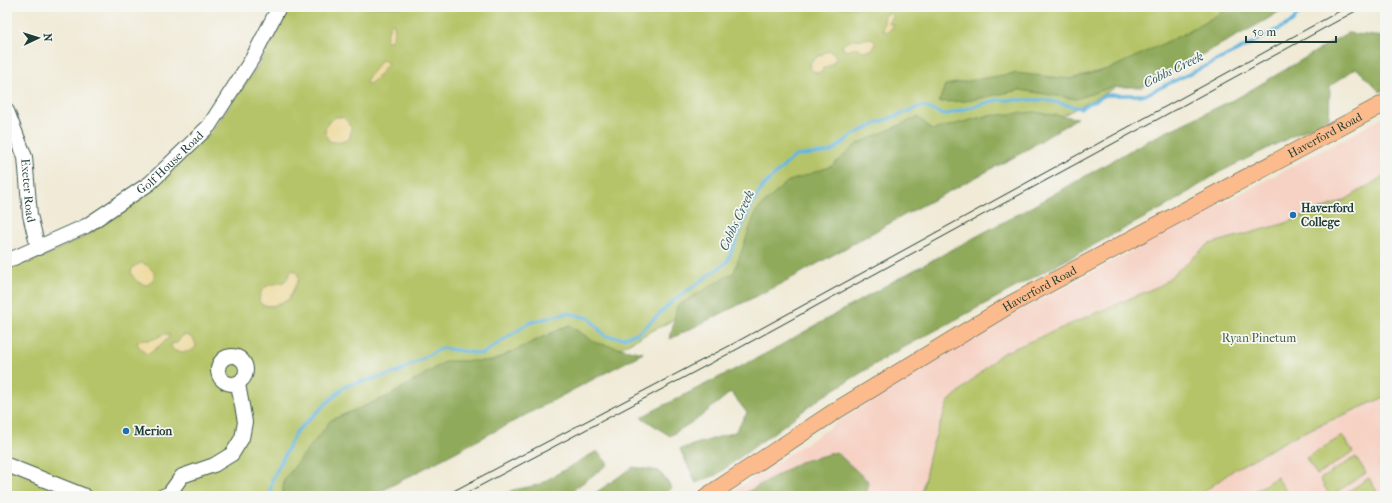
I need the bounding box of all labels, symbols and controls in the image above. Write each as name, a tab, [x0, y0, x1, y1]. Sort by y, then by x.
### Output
north arrow	[18, 18, 58, 58]
scale bar	[1246, 18, 1336, 44]
text: 50 m	[1252, 25, 1276, 39]
text: N	[41, 33, 54, 43]
water label: Cobbs Creek	[1141, 48, 1206, 90]
street label: Haverford Road	[1285, 109, 1365, 161]
street label: Golf House Road	[134, 128, 207, 197]
street label: Exeter Road	[18, 158, 39, 224]
water label: Cobbs Creek	[716, 187, 757, 253]
place label: Haverford College	[1301, 201, 1354, 230]
marker: Haverford College	[1288, 210, 1298, 220]
street label: Haverford Road	[1000, 263, 1079, 315]
park label: Ryan Pinetum	[1222, 331, 1296, 345]
place label: Merion	[133, 424, 173, 438]
marker: Merion	[121, 426, 131, 436]

